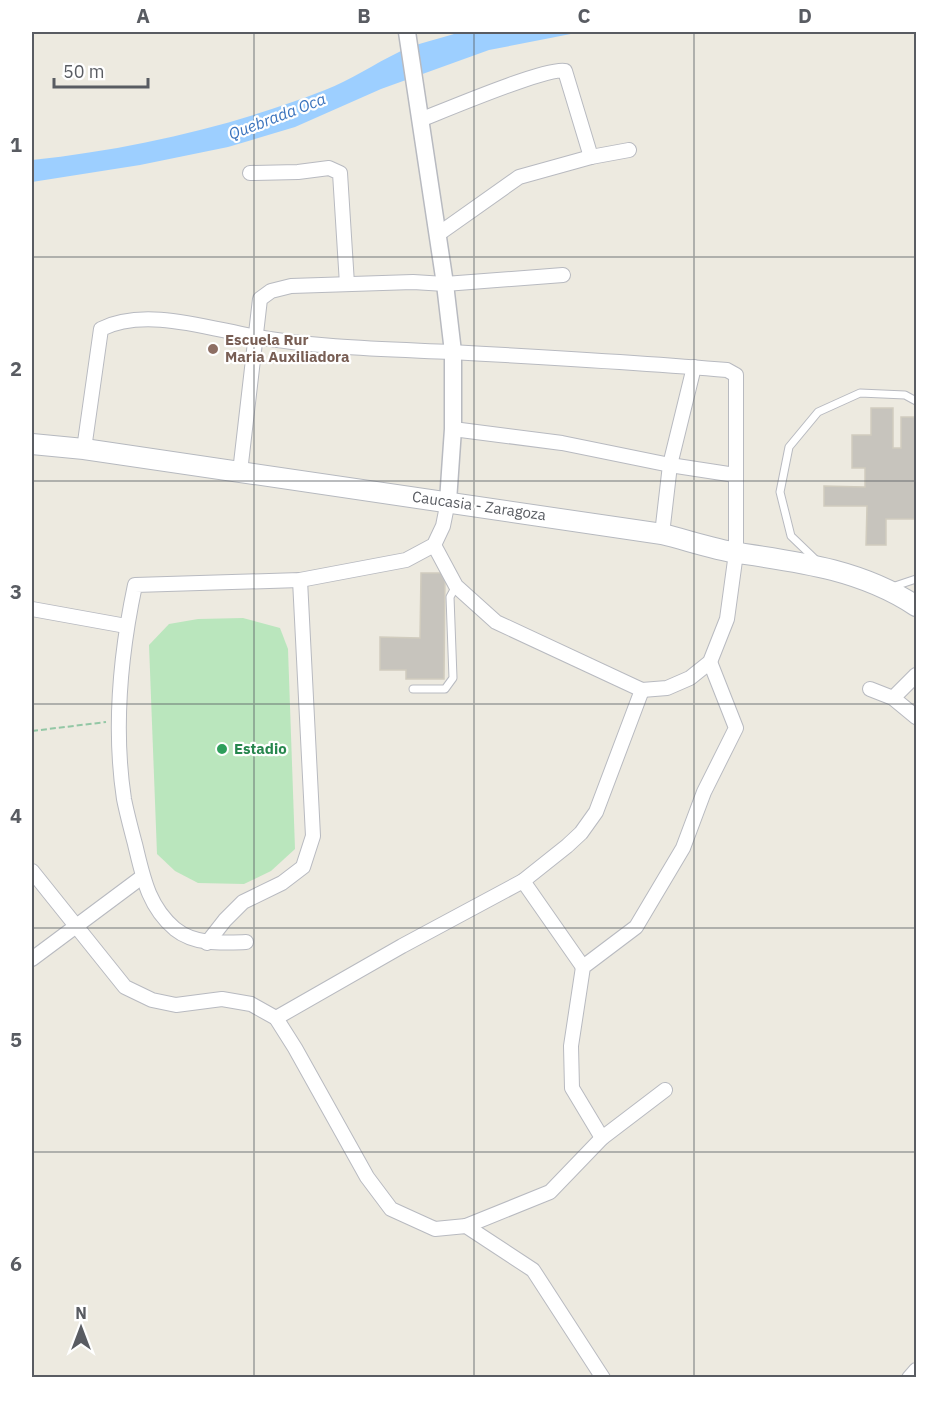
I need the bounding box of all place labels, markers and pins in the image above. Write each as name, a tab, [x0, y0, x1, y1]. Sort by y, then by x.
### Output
place label: Escuela Rur Maria Auxiliadora	[225, 330, 350, 366]
marker: Escuela Rur Maria Auxiliadora	[206, 342, 220, 356]
place label: Estadio	[234, 739, 287, 758]
marker: Estadio	[215, 742, 229, 756]

